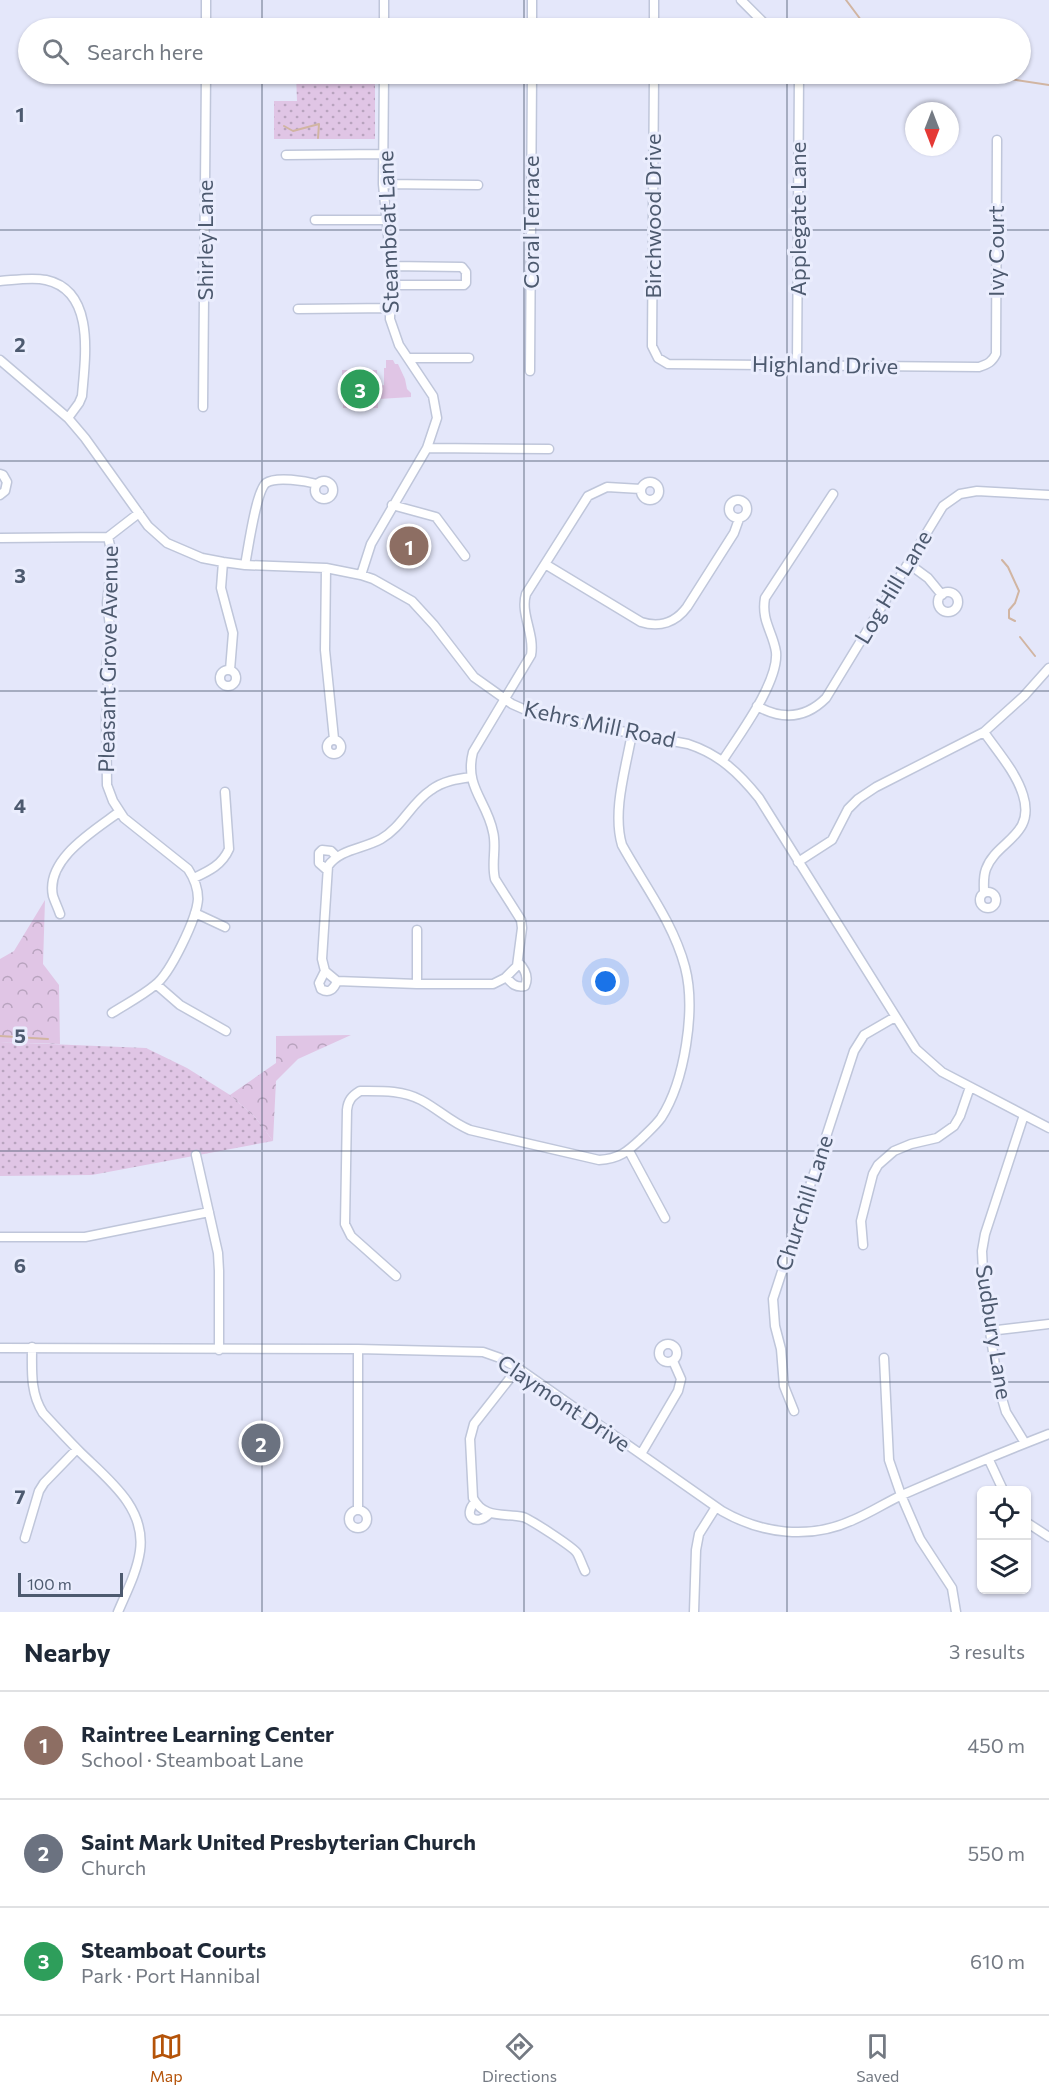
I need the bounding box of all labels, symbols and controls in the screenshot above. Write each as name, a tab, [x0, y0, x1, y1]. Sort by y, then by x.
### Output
search box	[18, 18, 1031, 84]
icon: search	[39, 35, 72, 68]
text: Search here	[87, 38, 203, 65]
text: 1	[15, 102, 25, 126]
north arrow	[905, 102, 959, 156]
street label: Birchwood Drive	[639, 133, 666, 299]
street label: Applegate Lane	[784, 142, 811, 296]
street label: Steamboat Lane	[371, 150, 404, 314]
street label: Coral Terrace	[517, 155, 544, 289]
street label: Shirley Lane	[191, 180, 218, 300]
street label: Ivy Court	[982, 205, 1009, 297]
text: 2	[14, 332, 26, 356]
street label: Highland Drive	[752, 350, 898, 379]
pin: 3	[340, 366, 380, 412]
pin: 1	[390, 524, 428, 568]
street label: Log Hill Lane	[848, 525, 937, 648]
street label: Pleasant Grove Avenue	[92, 545, 123, 773]
text: 3	[14, 563, 26, 587]
street label: Kehrs Mill Road	[522, 694, 678, 753]
text: 4	[14, 793, 26, 817]
your location	[591, 967, 620, 996]
text: 5	[14, 1023, 26, 1047]
street label: Churchill Lane	[769, 1132, 838, 1274]
text: 6	[14, 1253, 26, 1277]
street label: Sudbury Lane	[971, 1263, 1018, 1401]
street label: Claymont Drive	[493, 1348, 636, 1457]
pin: 2	[242, 1420, 280, 1466]
text: 7	[15, 1484, 26, 1508]
map controls	[977, 1486, 1031, 1594]
button: locate	[977, 1486, 1031, 1540]
button: layers	[977, 1540, 1031, 1594]
scale bar	[18, 1570, 123, 1598]
text: 100 m	[27, 1574, 72, 1593]
text: Nearby	[24, 1636, 111, 1667]
text: 3 results	[949, 1639, 1025, 1663]
text: Raintree Learning Center	[81, 1720, 334, 1747]
text: 1	[39, 1733, 48, 1757]
text: 450 m	[967, 1733, 1025, 1757]
text: School · Steamboat Lane	[81, 1747, 304, 1771]
text: Saint Mark United Presbyterian Church	[81, 1828, 476, 1855]
text: 2	[38, 1841, 49, 1865]
text: 550 m	[968, 1841, 1025, 1865]
text: Church	[81, 1855, 146, 1879]
text: Steamboat Courts	[81, 1936, 266, 1963]
text: 3	[38, 1949, 49, 1973]
text: 610 m	[970, 1949, 1025, 1973]
text: Park · Port Hannibal	[81, 1963, 260, 1987]
tab: Map	[150, 2030, 183, 2085]
tab: Directions	[482, 2030, 557, 2085]
tab: Saved	[856, 2030, 899, 2085]

